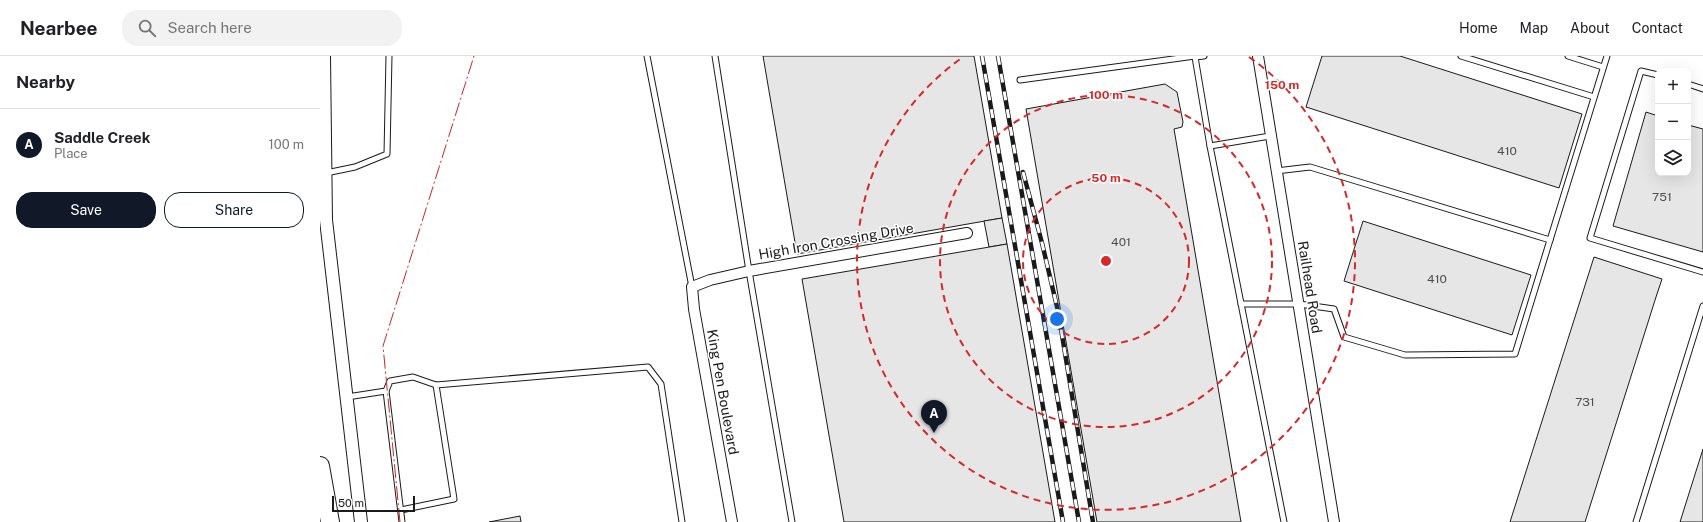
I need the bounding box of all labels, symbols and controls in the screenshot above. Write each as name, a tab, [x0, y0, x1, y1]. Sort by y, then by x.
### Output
search box	[122, 10, 402, 46]
text: Nearbee	[20, 17, 98, 39]
icon: search	[136, 17, 158, 39]
text: Search here	[168, 19, 252, 36]
text: Home	[1459, 20, 1498, 36]
text: Map	[1520, 20, 1548, 36]
text: About	[1570, 20, 1610, 36]
text: Contact	[1632, 20, 1683, 36]
map controls	[1655, 68, 1691, 176]
button: +	[1655, 68, 1691, 104]
text: Nearby	[16, 72, 75, 92]
text: 150 m	[1265, 78, 1299, 92]
text: 100 m	[1089, 88, 1123, 102]
button: −	[1655, 104, 1691, 140]
text: Saddle Creek	[54, 129, 150, 146]
text: A	[24, 137, 34, 152]
text: 100 m	[268, 137, 304, 152]
button: layers	[1655, 140, 1691, 176]
house number: 410	[1497, 144, 1517, 158]
text: Place	[54, 146, 88, 161]
text: 50 m	[1091, 171, 1121, 185]
house number: 751	[1652, 190, 1672, 204]
button: Save	[16, 192, 156, 228]
button: Share	[164, 192, 304, 228]
street label: High Iron Crossing Drive	[757, 219, 915, 263]
house number: 401	[1111, 235, 1131, 249]
street label: Railhead Road	[1295, 240, 1325, 334]
centre of rings	[1099, 254, 1113, 268]
house number: 410	[1427, 272, 1447, 286]
your location	[1047, 309, 1067, 329]
street label: King Pen Boulevard	[704, 328, 742, 456]
house number: 731	[1575, 395, 1595, 409]
pin: A	[921, 400, 947, 433]
scale bar	[332, 494, 415, 513]
text: 50 m	[338, 497, 364, 509]

